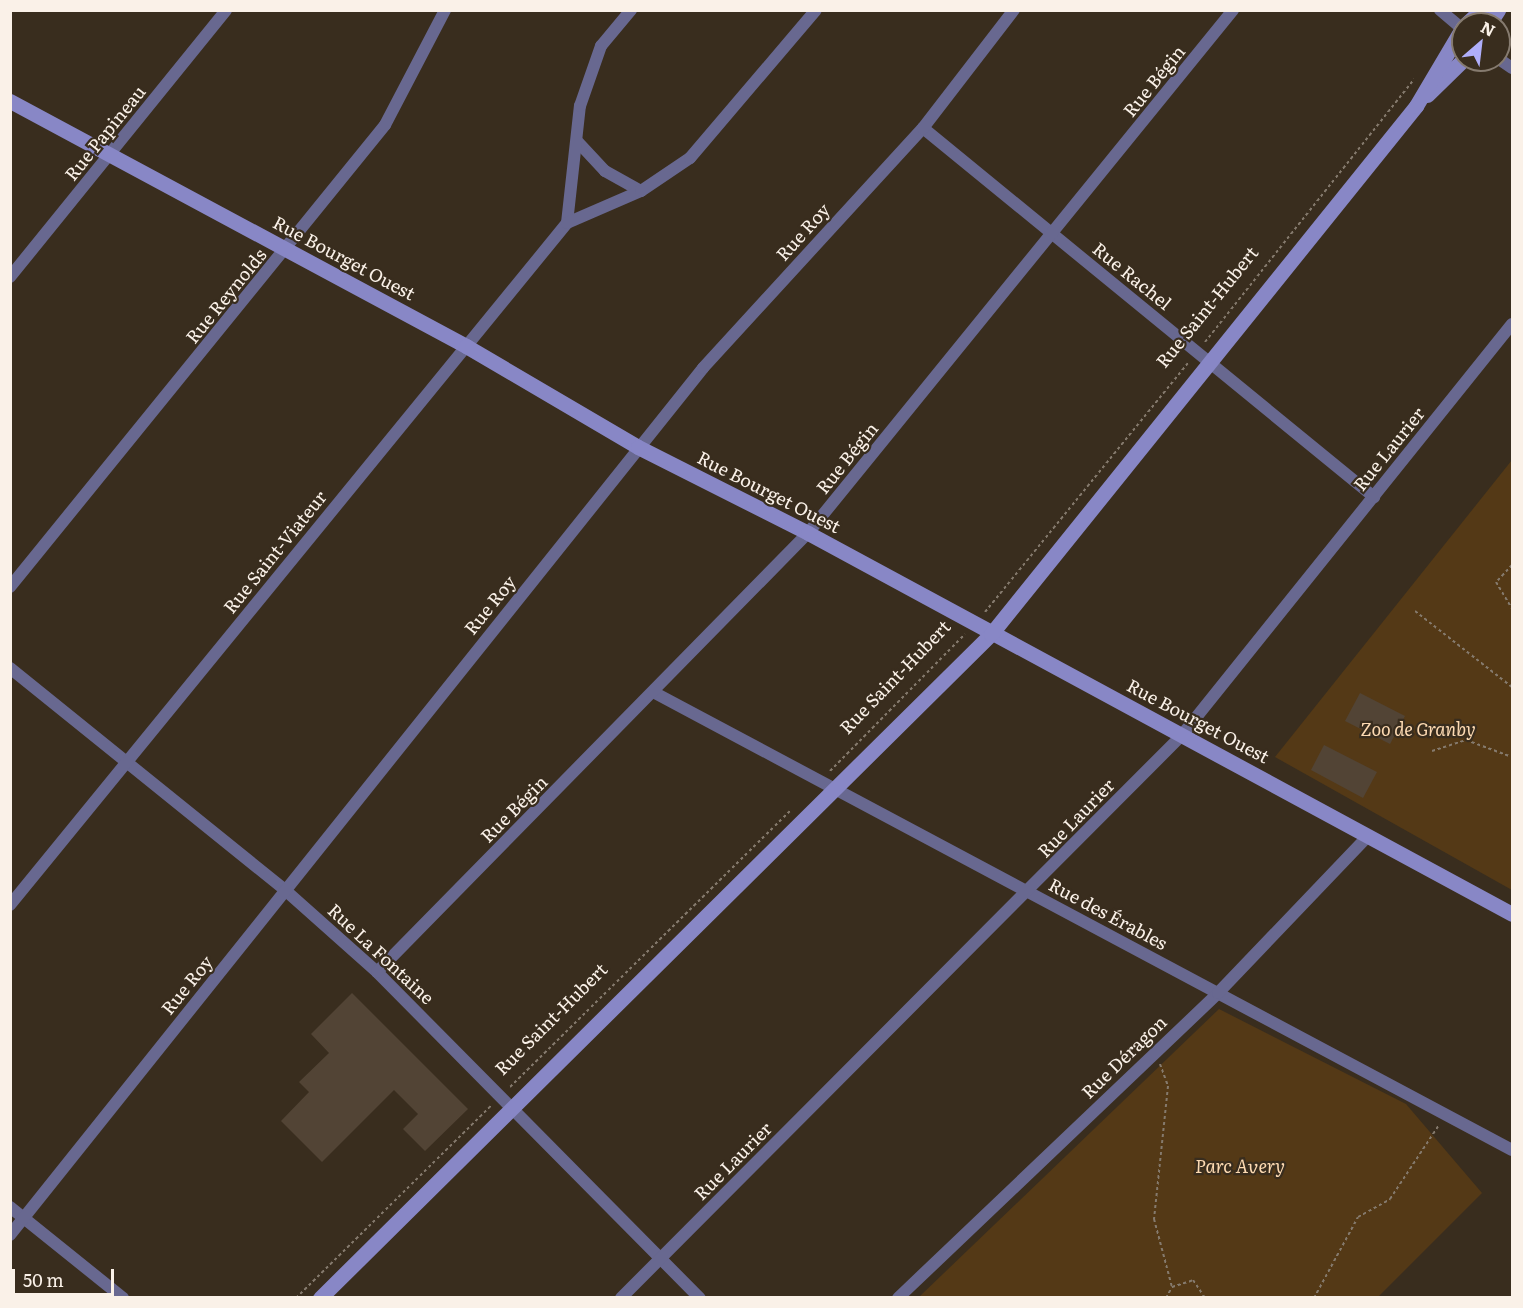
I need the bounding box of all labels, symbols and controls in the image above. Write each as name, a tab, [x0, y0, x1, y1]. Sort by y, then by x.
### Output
north arrow	[1451, 12, 1511, 72]
text: N	[1477, 14, 1500, 42]
street label: Rue Bégin	[1119, 41, 1189, 121]
street label: Rue Papineau	[60, 81, 150, 185]
street label: Rue Roy	[772, 199, 834, 265]
street label: Rue Bourget Ouest	[269, 211, 419, 305]
street label: Rue Rachel	[1088, 238, 1176, 314]
street label: Rue Saint-Hubert	[1152, 242, 1262, 372]
street label: Rue Reynolds	[181, 244, 271, 348]
street label: Rue Laurier	[1349, 403, 1429, 495]
street label: Rue Bégin	[812, 418, 882, 498]
street label: Rue Bourget Ouest	[694, 447, 844, 537]
street label: Rue Saint-Viateur	[219, 486, 331, 618]
street label: Rue Roy	[460, 571, 520, 639]
street label: Rue Saint-Hubert	[835, 616, 955, 738]
street label: Rue Bourget Ouest	[1123, 674, 1273, 768]
park label: Zoo de Granby	[1360, 718, 1476, 740]
street label: Rue Bégin	[476, 771, 552, 847]
street label: Rue Laurier	[1033, 774, 1119, 862]
street label: Rue des Érables	[1045, 874, 1171, 954]
street label: Rue La Fontaine	[323, 899, 439, 1009]
street label: Rue Roy	[157, 951, 217, 1019]
street label: Rue Saint-Hubert	[490, 958, 612, 1080]
street label: Rue Déragon	[1077, 1011, 1171, 1103]
street label: Rue Laurier	[690, 1118, 776, 1204]
park label: Parc Avery	[1195, 1155, 1285, 1177]
scale bar	[15, 1257, 117, 1295]
text: 50 m	[23, 1266, 64, 1293]

